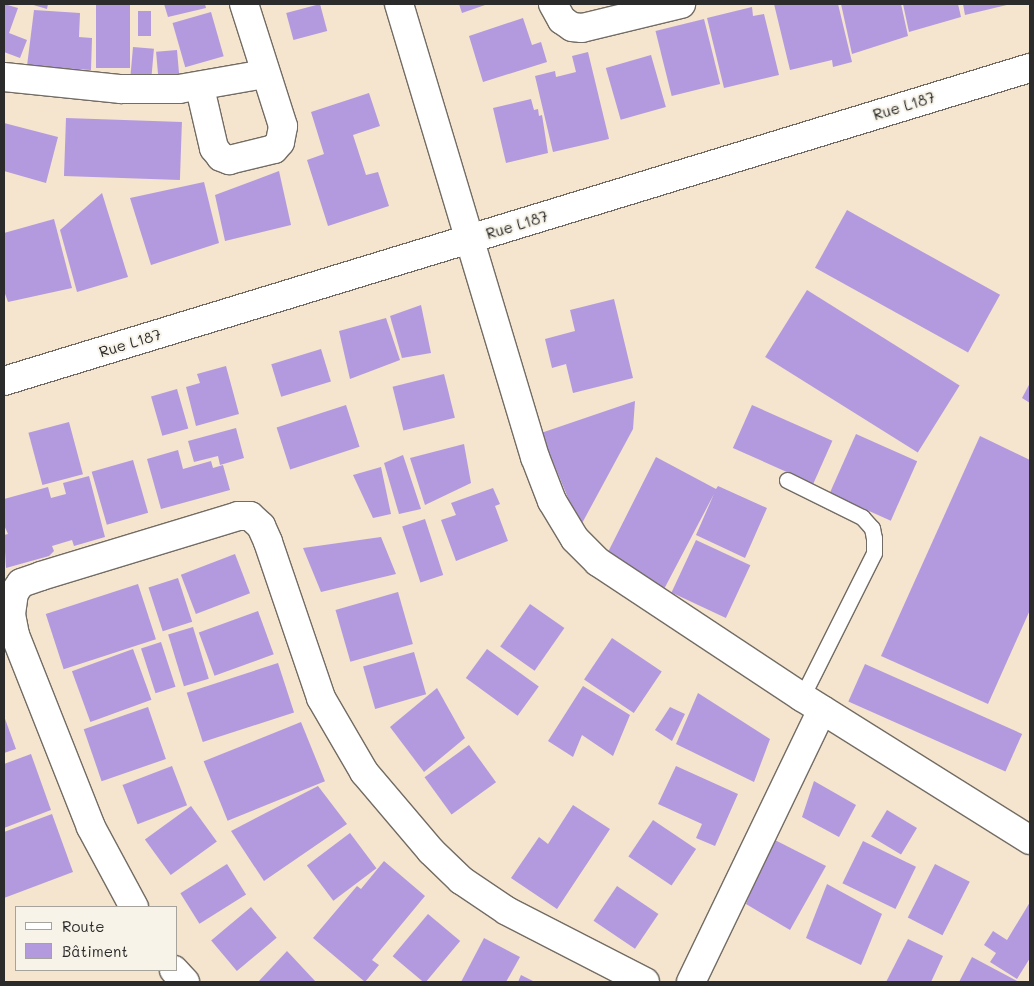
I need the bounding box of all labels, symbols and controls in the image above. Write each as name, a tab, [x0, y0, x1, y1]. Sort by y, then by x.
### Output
street label: Rue L187	[871, 88, 937, 124]
street label: Rue L187	[484, 207, 550, 243]
street label: Rue L187	[97, 325, 163, 361]
legend	[15, 906, 178, 971]
text: Route	[62, 916, 105, 936]
text: Bâtiment	[62, 941, 128, 961]

